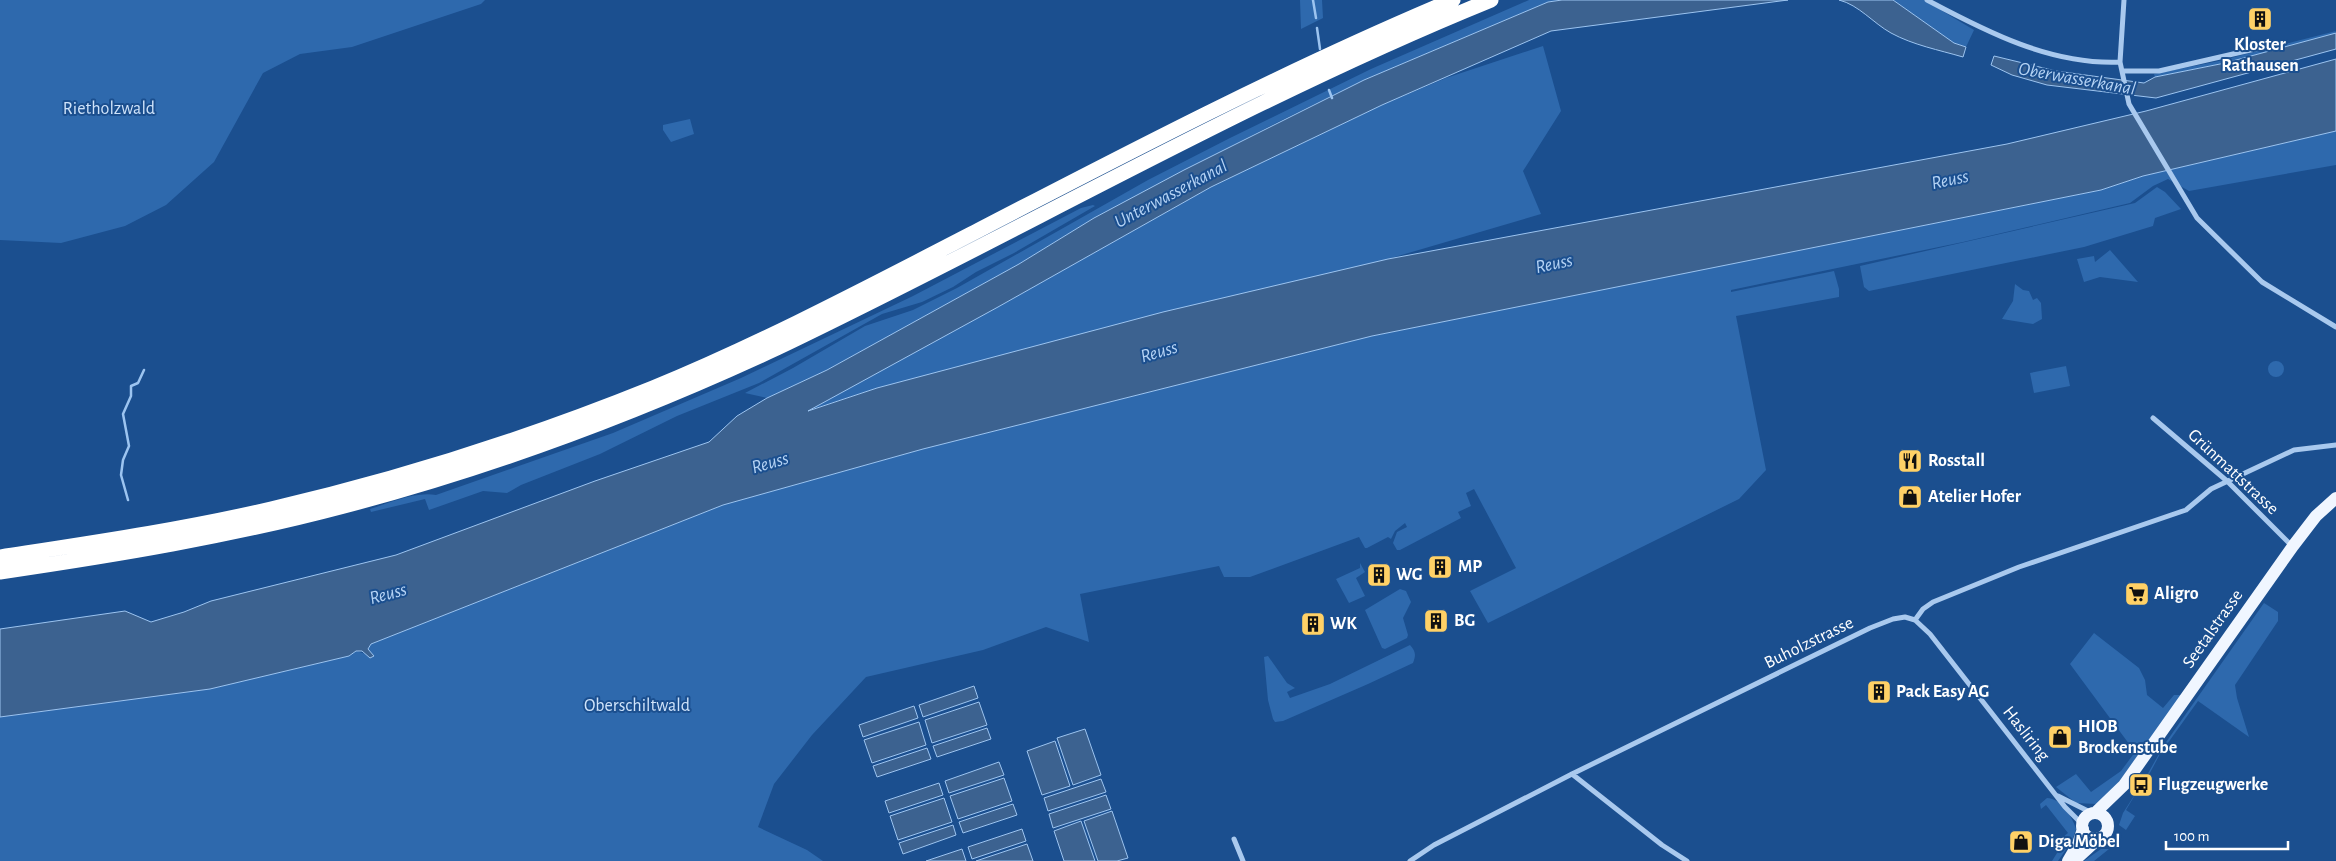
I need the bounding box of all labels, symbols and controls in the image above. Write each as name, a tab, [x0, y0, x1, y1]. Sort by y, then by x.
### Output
building icon: Kloster Rathausen	[2247, 6, 2273, 32]
place label: Kloster Rathausen	[2221, 36, 2299, 75]
water label: Oberwasserkanal	[2017, 59, 2138, 99]
park label: Rietholzwald	[63, 100, 155, 118]
water label: Unterwasserkanal	[1111, 156, 1231, 232]
water label: Reuss	[1930, 167, 1970, 193]
water label: Reuss	[1534, 251, 1574, 277]
water label: Reuss	[1138, 338, 1180, 366]
street label: Grünmattstrasse	[2184, 426, 2282, 518]
restaurant icon: Rosstall	[1897, 448, 1923, 474]
water label: Reuss	[749, 449, 791, 477]
place label: Rosstall	[1928, 452, 1985, 470]
shop icon: Atelier Hofer	[1897, 484, 1923, 510]
place label: Atelier Hofer	[1928, 488, 2022, 506]
building icon: MP	[1427, 554, 1453, 580]
place label: MP	[1458, 558, 1482, 576]
building icon: WG	[1366, 562, 1392, 588]
place label: WG	[1396, 566, 1423, 584]
water label: Reuss	[367, 580, 409, 608]
supermarket icon: Aligro	[2124, 581, 2150, 607]
place label: Aligro	[2154, 585, 2199, 603]
street label: Seetalstrasse	[2179, 586, 2247, 672]
building icon: BG	[1423, 608, 1449, 634]
building icon: WK	[1300, 611, 1326, 637]
place label: BG	[1454, 612, 1475, 630]
street label: Buholzstrasse	[1762, 614, 1856, 672]
place label: WK	[1330, 615, 1357, 633]
building icon: Pack Easy AG	[1866, 679, 1892, 705]
place label: Pack Easy AG	[1896, 683, 1989, 701]
park label: Oberschiltwald	[584, 697, 690, 715]
street label: Hasliring	[1999, 703, 2053, 765]
place label: HIOB Brockenstube	[2078, 718, 2177, 757]
shop icon: HIOB Brockenstube	[2047, 724, 2073, 750]
bus stop icon: Flugzeugwerke	[2128, 772, 2154, 798]
place label: Flugzeugwerke	[2158, 776, 2268, 794]
scale bar	[2166, 818, 2288, 850]
shop icon: Diga Möbel	[2008, 829, 2034, 855]
text: 100 m	[2174, 829, 2209, 844]
place label: Diga Möbel	[2038, 833, 2120, 851]

